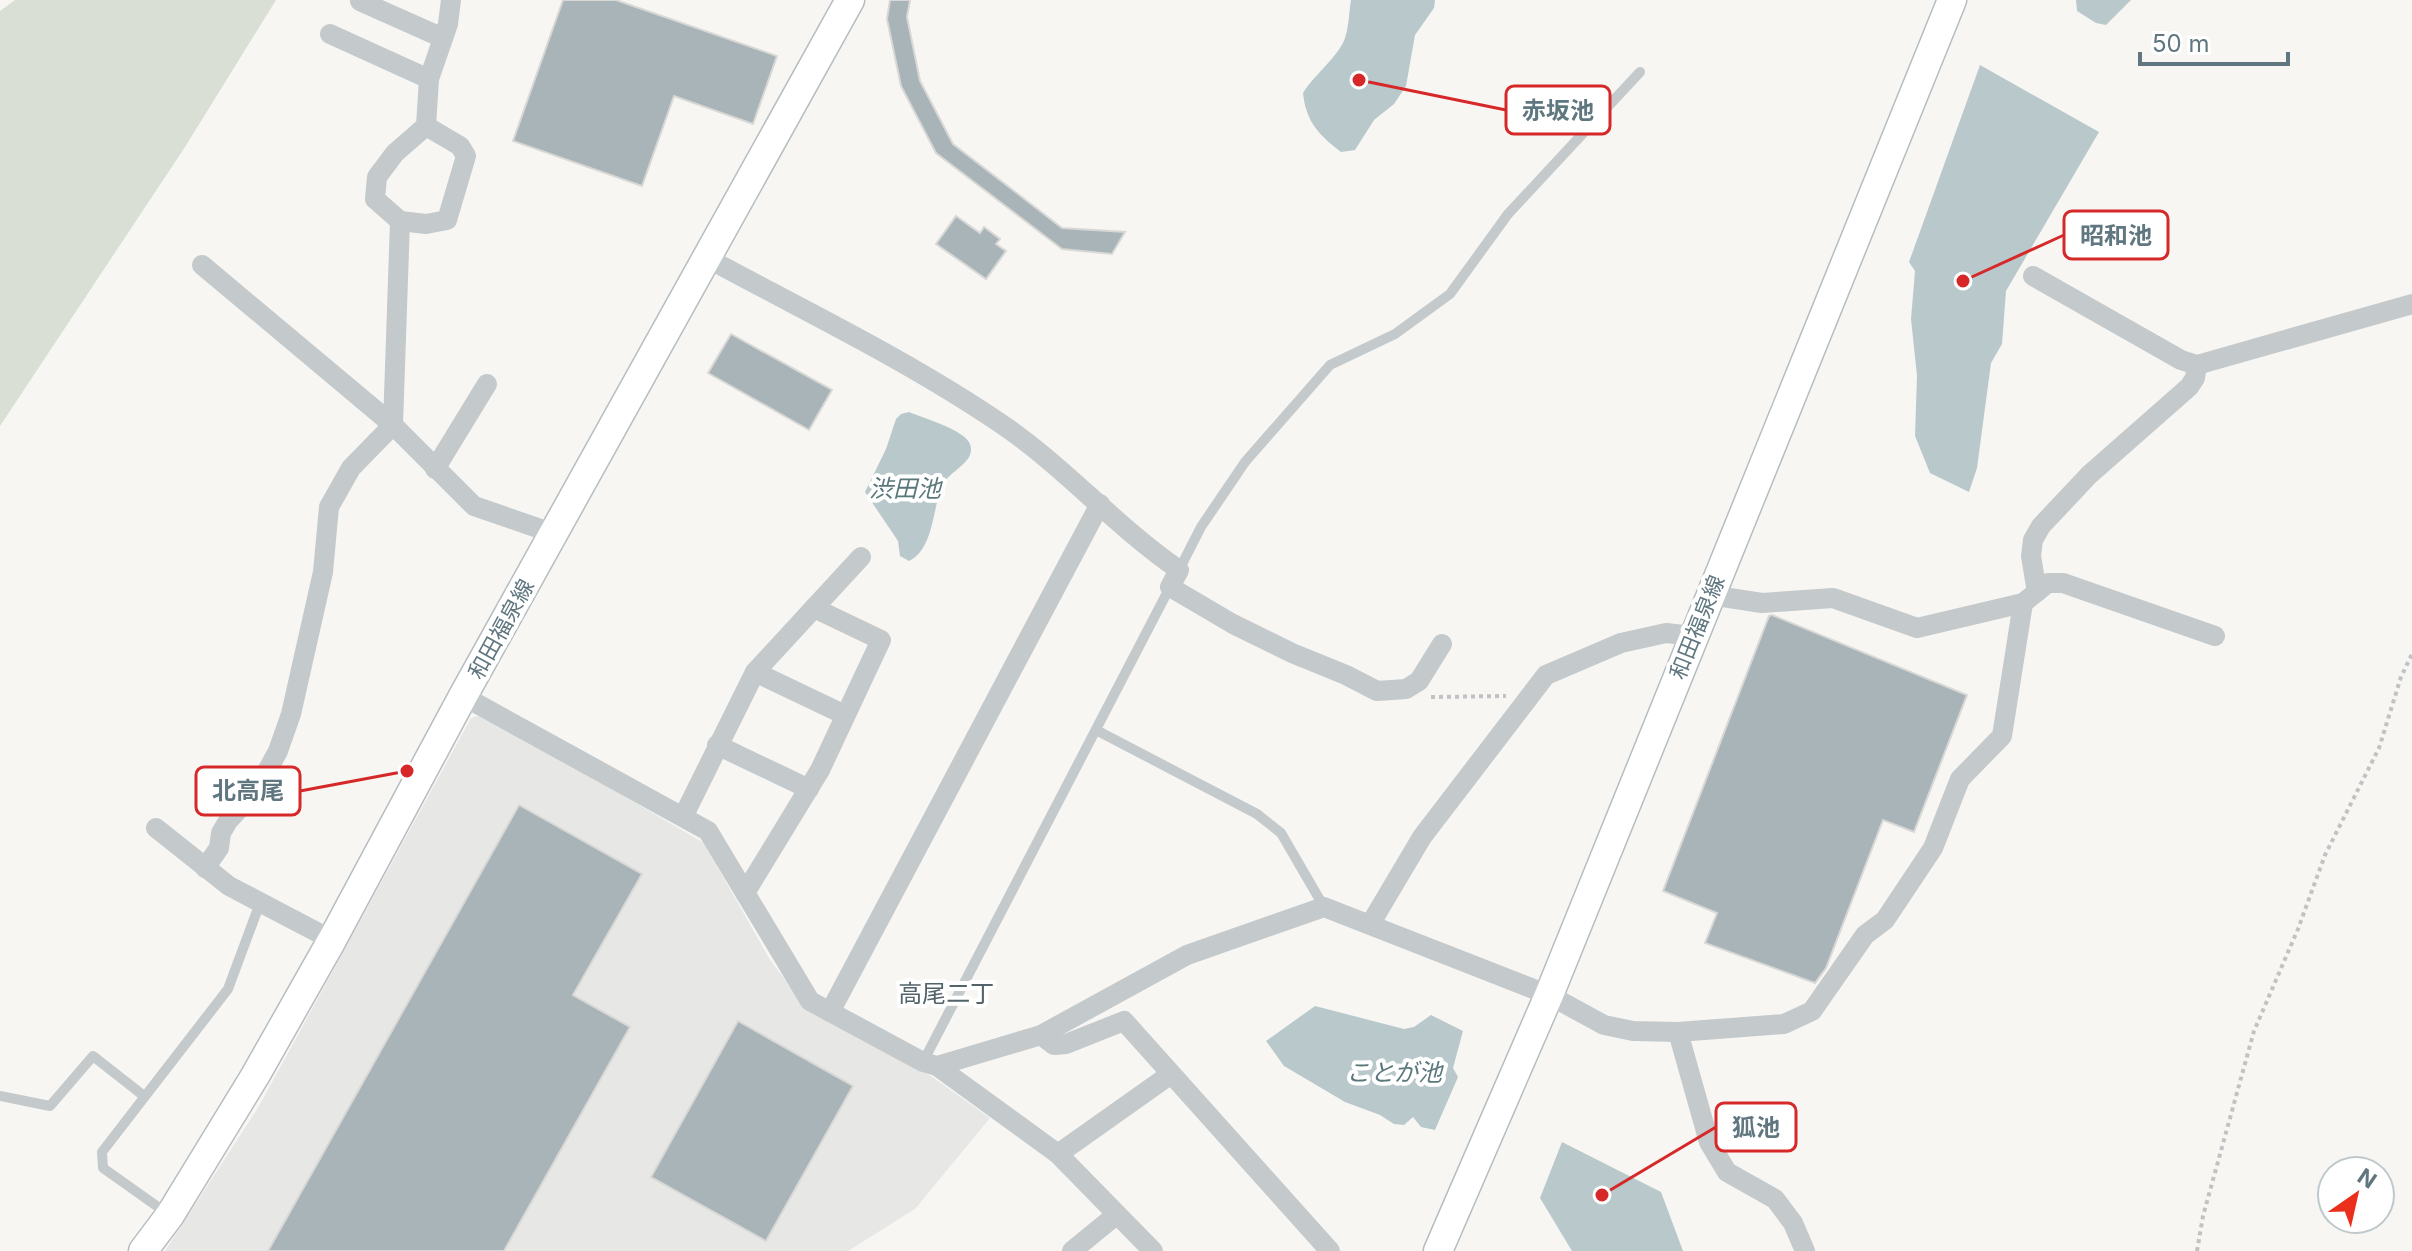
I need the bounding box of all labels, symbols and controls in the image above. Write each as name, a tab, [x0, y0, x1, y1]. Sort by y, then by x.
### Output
scale bar	[2140, 16, 2288, 66]
text: 50 m	[2152, 29, 2210, 58]
callout: 赤坂池	[1506, 86, 1610, 134]
text: 赤坂池	[1522, 96, 1594, 125]
callout: 昭和池	[2064, 211, 2168, 259]
text: 昭和池	[2080, 221, 2152, 250]
water label: 渋田池	[869, 474, 943, 503]
street label: 和田福泉線	[1664, 571, 1730, 683]
street label: 和田福泉線	[463, 575, 539, 683]
callout: 北高尾	[196, 767, 300, 815]
text: 北高尾	[212, 776, 284, 805]
district label: 高尾二丁	[898, 979, 994, 1008]
water label: ことが池	[1346, 1058, 1444, 1087]
callout: 狐池	[1716, 1103, 1796, 1151]
text: 狐池	[1732, 1113, 1780, 1142]
north arrow	[2316, 1155, 2396, 1235]
text: N	[2353, 1163, 2381, 1194]

